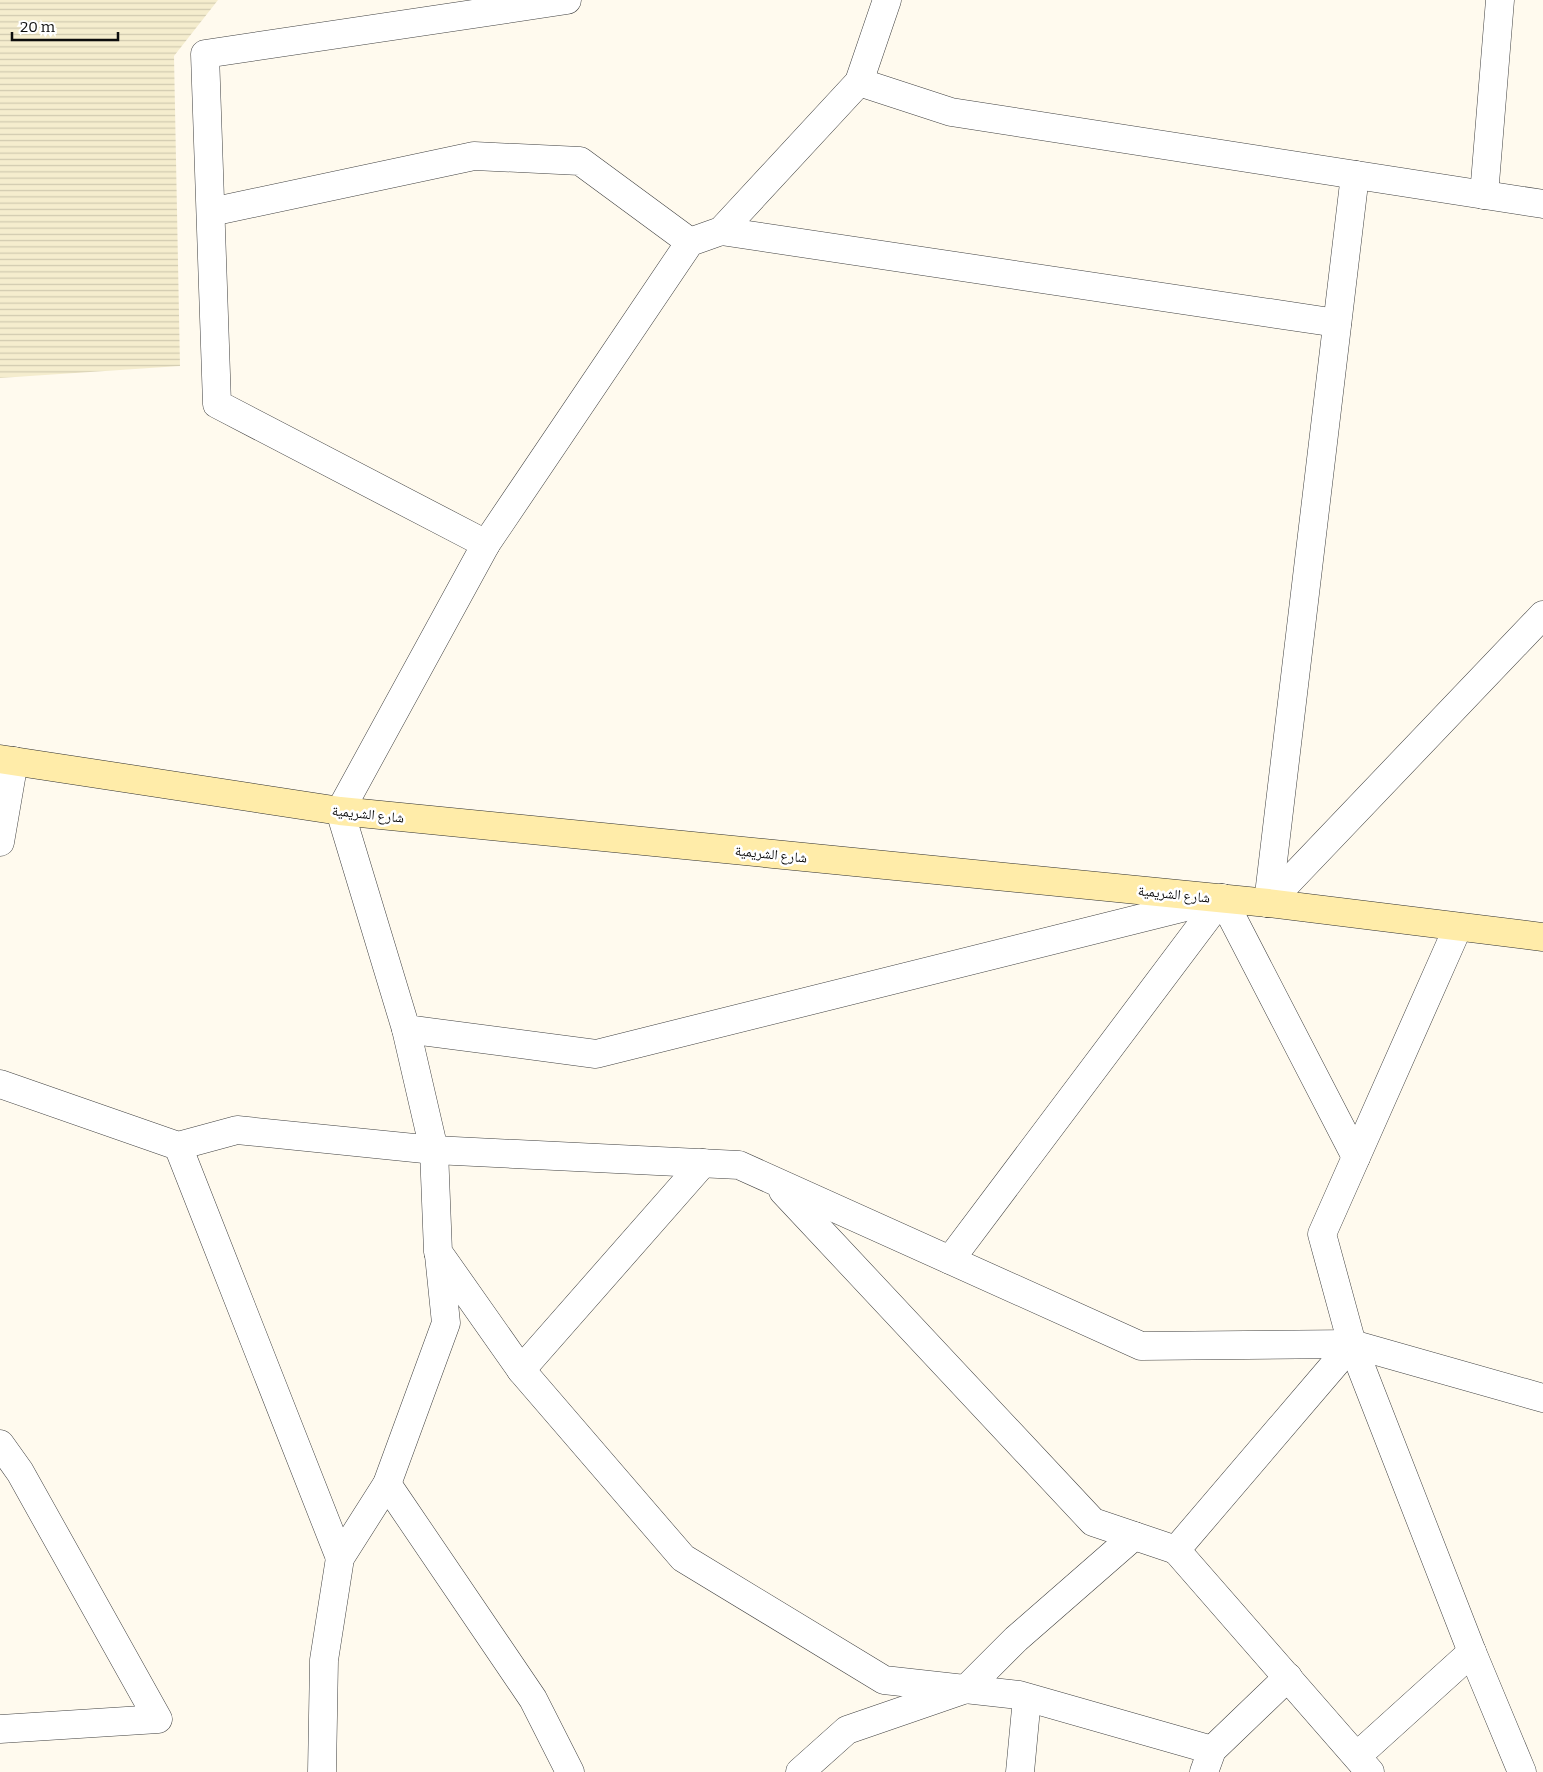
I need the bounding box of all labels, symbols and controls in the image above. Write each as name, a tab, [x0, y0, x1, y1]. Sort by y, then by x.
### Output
scale bar	[12, 10, 119, 42]
text: 20 m	[20, 18, 56, 36]
street label: شارع الشريمية	[331, 802, 405, 828]
street label: شارع الشريمية	[734, 842, 808, 868]
street label: شارع الشريمية	[1137, 882, 1211, 908]

